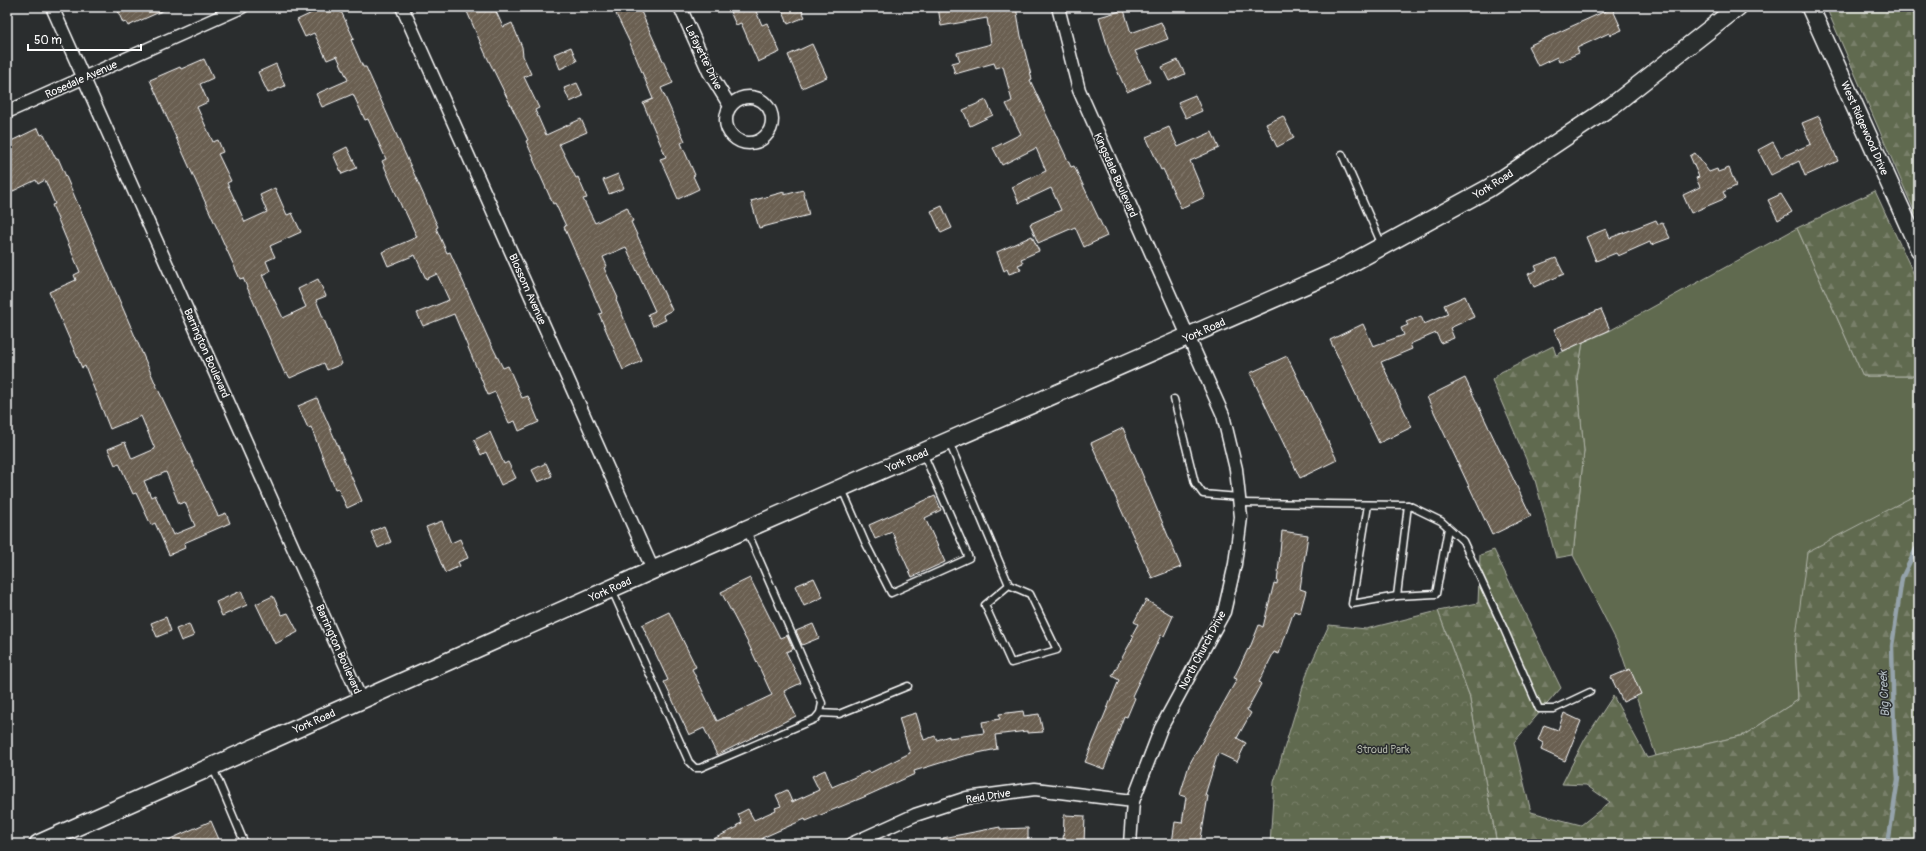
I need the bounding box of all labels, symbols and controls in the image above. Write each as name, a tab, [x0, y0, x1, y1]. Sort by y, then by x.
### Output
street label: Lafayette Drive	[682, 23, 725, 92]
scale bar	[28, 26, 141, 52]
text: 50 m	[34, 33, 62, 48]
street label: Rosedale Avenue	[43, 58, 120, 101]
street label: West Ridgewood Drive	[1838, 79, 1891, 178]
street label: Kingsdale Boulevard	[1091, 131, 1140, 219]
street label: York Road	[1470, 167, 1516, 202]
street label: Blossom Avenue	[506, 252, 549, 327]
street label: Barrington Boulevard	[181, 306, 232, 400]
street label: York Road	[1180, 315, 1227, 346]
street label: York Road	[883, 446, 930, 476]
street label: York Road	[586, 574, 633, 605]
street label: Barrington Boulevard	[313, 602, 364, 696]
street label: North Church Drive	[1176, 608, 1229, 692]
water label: Big Creek	[1876, 670, 1893, 717]
street label: York Road	[290, 706, 337, 737]
park label: Stroud Park	[1356, 743, 1410, 756]
street label: Reid Drive	[965, 786, 1012, 806]

